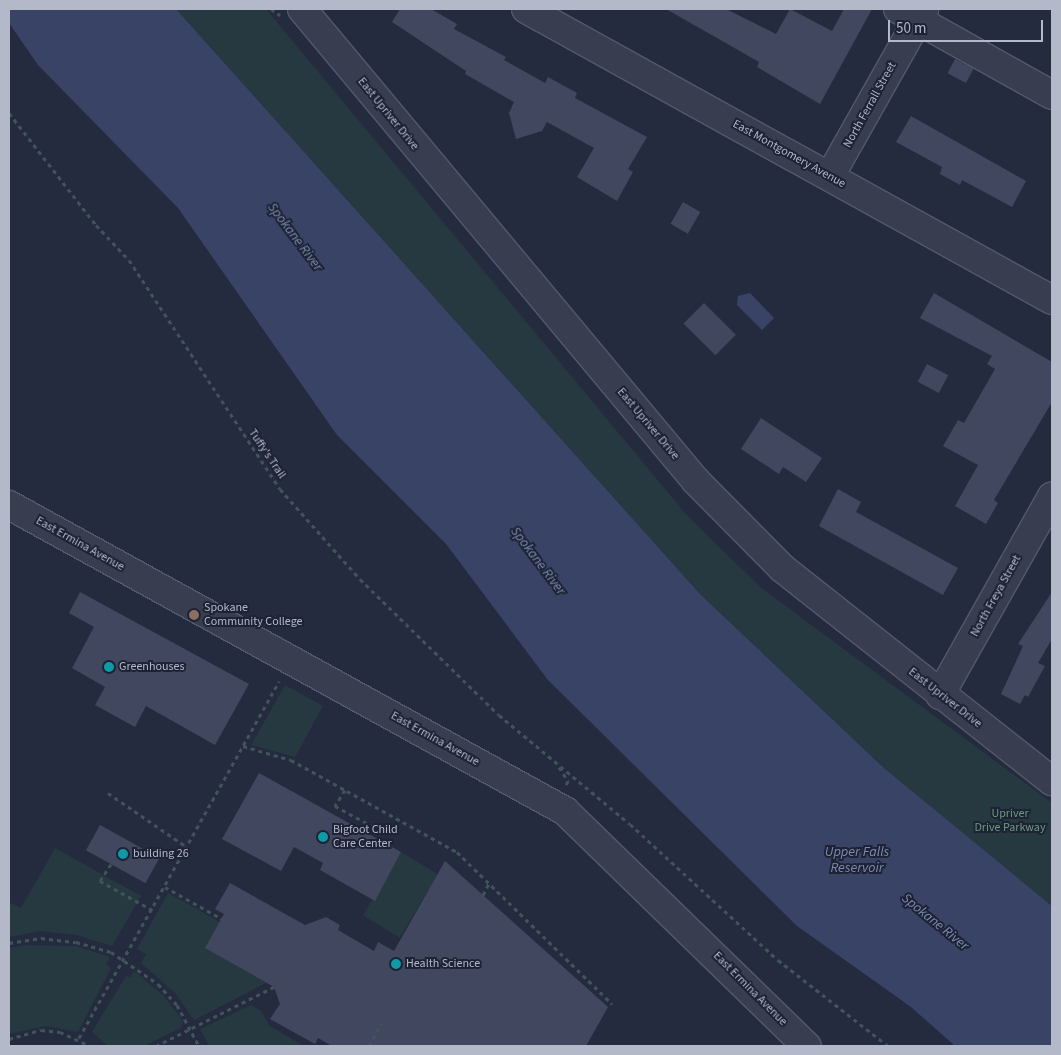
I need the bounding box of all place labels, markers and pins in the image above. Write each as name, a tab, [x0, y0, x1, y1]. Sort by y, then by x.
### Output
place label: Spokane Community College	[204, 601, 302, 629]
marker: Spokane Community College	[188, 609, 200, 621]
place label: Greenhouses	[119, 660, 184, 674]
marker: Greenhouses	[103, 661, 115, 673]
place label: Bigfoot Child Care Center	[333, 823, 398, 851]
marker: Bigfoot Child Care Center	[317, 831, 329, 843]
place label: building 26	[133, 847, 189, 861]
marker: building 26	[117, 848, 129, 860]
place label: Health Science	[406, 957, 480, 971]
marker: Health Science	[390, 958, 402, 970]

